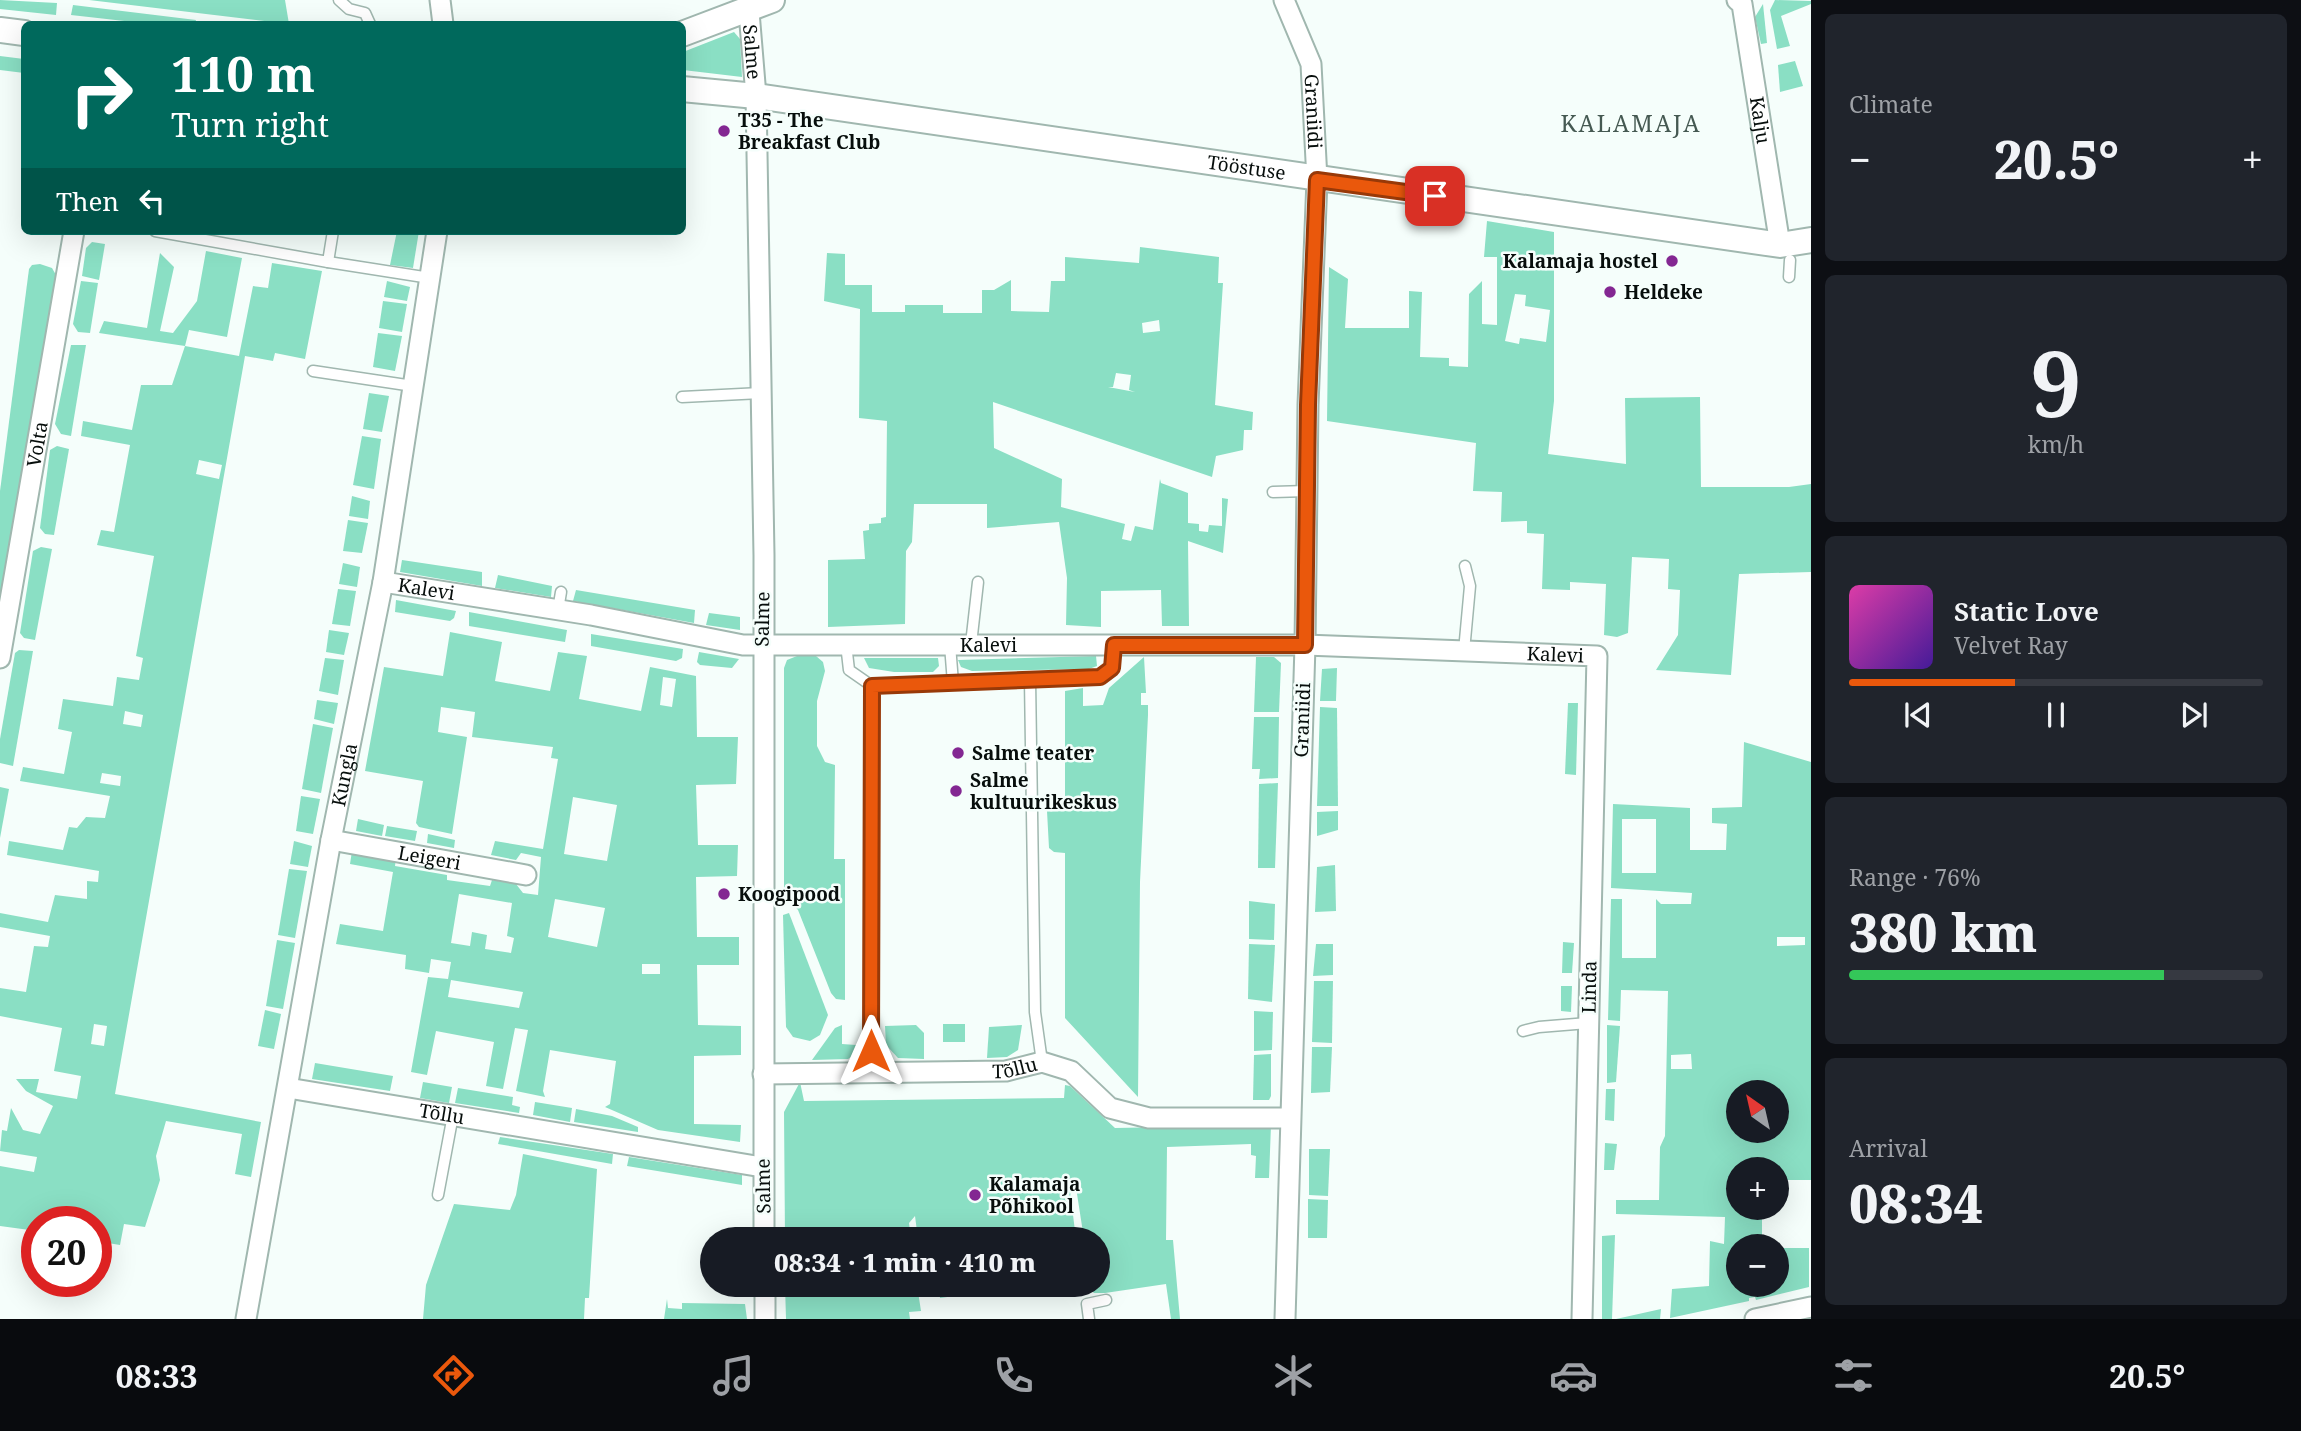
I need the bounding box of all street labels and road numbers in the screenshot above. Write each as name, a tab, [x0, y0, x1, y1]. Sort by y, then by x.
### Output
street label: Salme	[737, 23, 768, 80]
street label: Graniidi	[1299, 73, 1328, 150]
street label: Kalju	[1744, 95, 1777, 146]
street label: Tööstuse	[1206, 149, 1287, 186]
street label: Volta	[20, 419, 54, 469]
street label: Kalevi	[396, 572, 457, 606]
street label: Salme	[749, 591, 775, 647]
street label: Kalevi	[960, 632, 1017, 658]
street label: Kalevi	[1526, 640, 1584, 668]
street label: Graniidi	[1288, 682, 1316, 758]
street label: Kungla	[325, 741, 363, 809]
street label: Leigeri	[396, 839, 463, 876]
street label: Linda	[1576, 961, 1602, 1013]
street label: Tõllu	[992, 1051, 1040, 1084]
street label: Tõllu	[417, 1097, 466, 1130]
street label: Salme	[750, 1158, 776, 1214]

